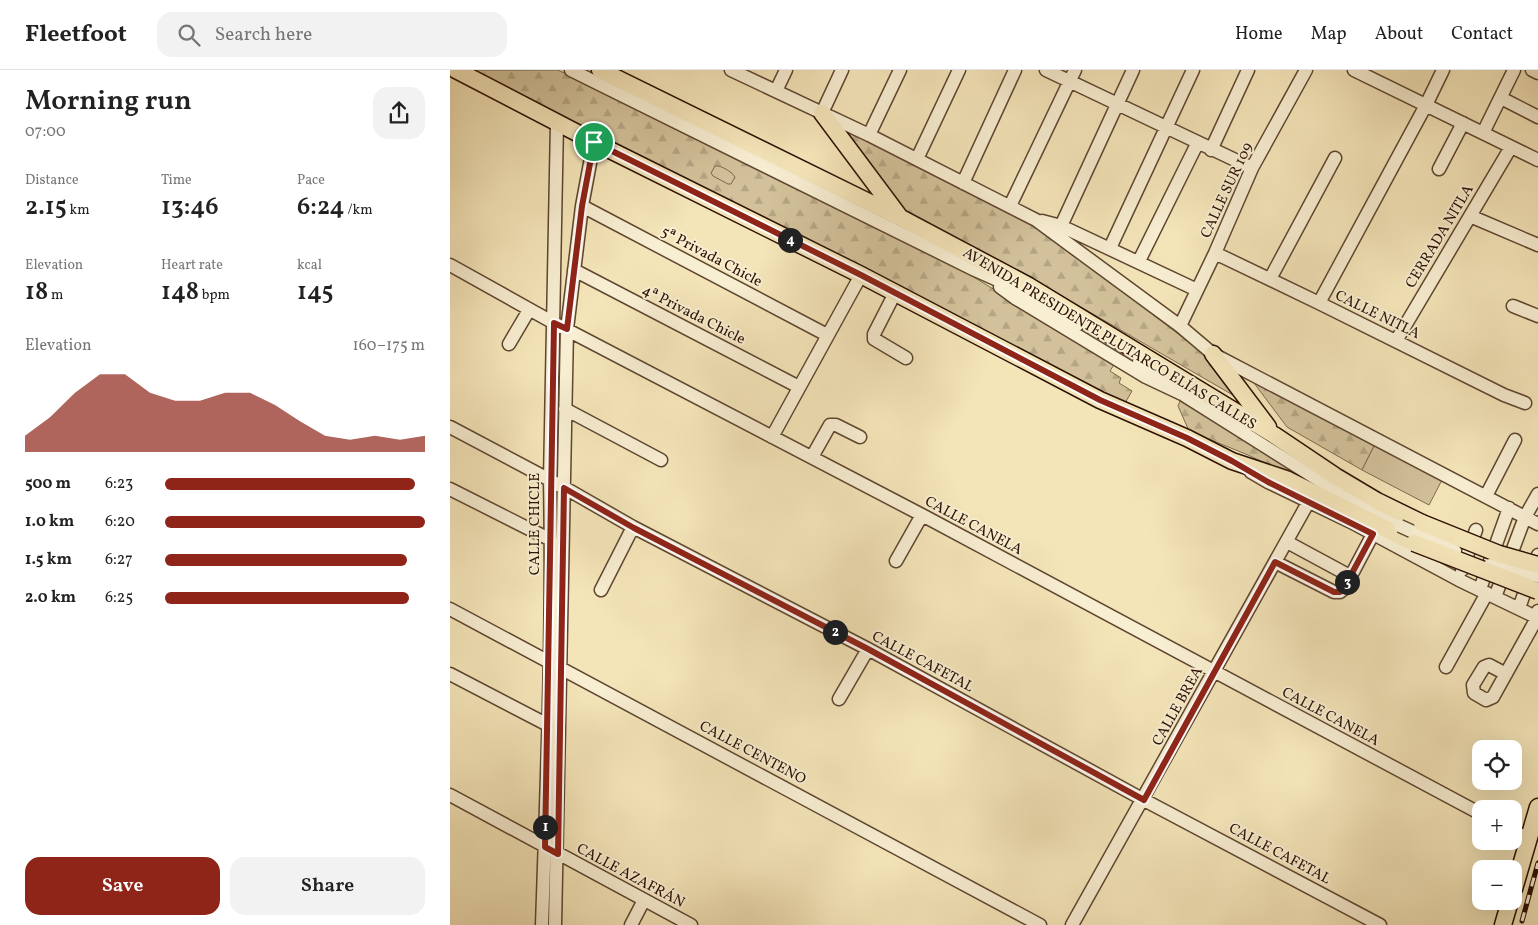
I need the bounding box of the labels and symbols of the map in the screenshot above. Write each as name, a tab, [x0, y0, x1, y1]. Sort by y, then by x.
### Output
pin	[573, 121, 615, 163]
street label: CALLE SUR 109	[1196, 139, 1259, 242]
street label: CERRADA NITLA	[1401, 181, 1480, 293]
street label: 5ª Privada Chicle	[657, 222, 766, 293]
pin: 4	[778, 228, 802, 252]
street label: AVENIDA PRESIDENTE PLUTARCO ELÍAS CALLES	[958, 243, 1260, 436]
street label: 4ª Privada Chicle	[638, 280, 749, 350]
street label: CALLE NITLA	[1331, 286, 1424, 345]
street label: CALLE CHICLE	[525, 473, 546, 575]
street label: CALLE CANELA	[921, 492, 1026, 561]
pin: 3	[1334, 570, 1360, 594]
pin: 2	[822, 620, 848, 644]
street label: CALLE CAFETAL	[868, 627, 978, 698]
street label: CALLE BREA	[1148, 663, 1209, 750]
street label: CALLE CANELA	[1278, 683, 1383, 752]
street label: CALLE CENTENO	[695, 716, 809, 790]
pin: 1	[532, 814, 558, 840]
street label: CALLE CAFETAL	[1225, 819, 1335, 890]
street label: CALLE AZAFRÁN	[572, 839, 688, 914]

